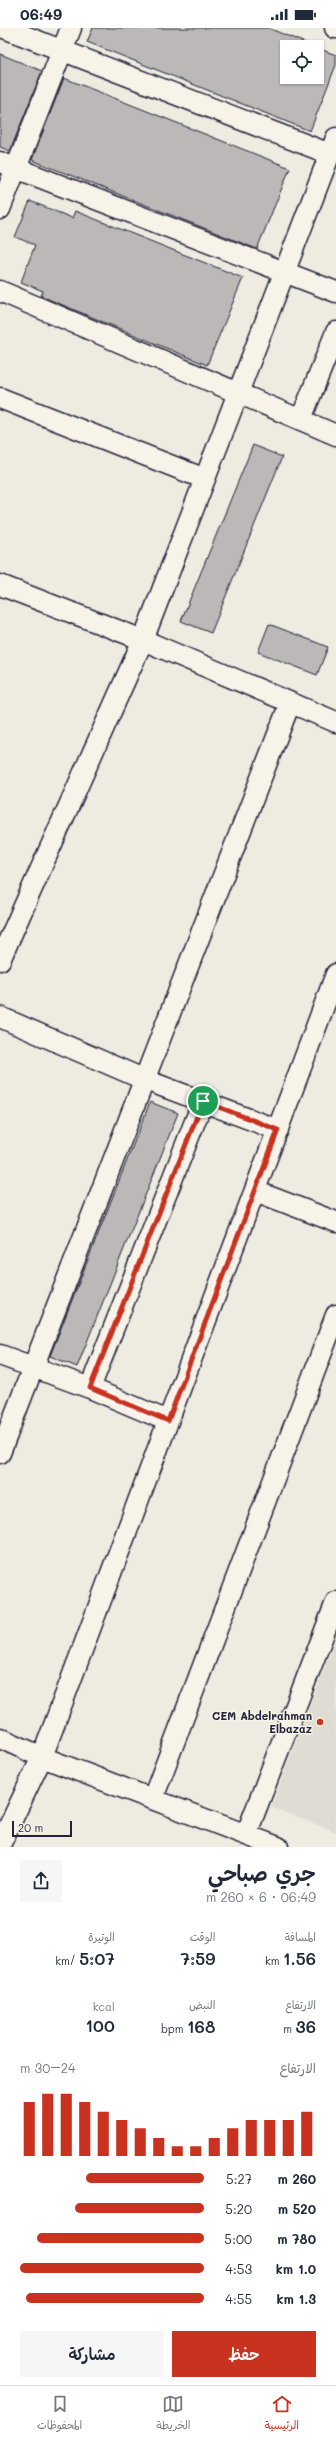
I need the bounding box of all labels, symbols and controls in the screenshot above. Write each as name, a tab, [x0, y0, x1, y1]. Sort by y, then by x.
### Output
text: 06:49	[20, 4, 62, 24]
map controls	[280, 40, 324, 84]
button: locate	[280, 40, 324, 84]
pin	[186, 1084, 220, 1118]
icon: arrive	[192, 1090, 214, 1112]
place label: CEM Abdelrahman Elbazaz	[212, 1708, 312, 1736]
marker: CEM Abdelrahman Elbazaz	[315, 1717, 325, 1727]
scale bar	[12, 1819, 72, 1838]
text: 20 m	[18, 1820, 43, 1835]
text: جري صباحي	[208, 1858, 316, 1887]
button: share	[20, 1860, 62, 1902]
text: 06:49 · 6 × 260 m	[206, 1888, 316, 1905]
text: الوتيرة	[88, 1929, 115, 1944]
text: الوقت	[190, 1929, 215, 1944]
text: المسافة	[285, 1929, 316, 1944]
text: 5:07	[79, 1947, 115, 1969]
text: 7:59	[180, 1947, 215, 1969]
text: 1.56	[283, 1947, 316, 1969]
text: /km	[55, 1953, 79, 1968]
text: km	[265, 1953, 283, 1968]
text: النبض	[189, 1997, 215, 2012]
text: الارتفاع	[285, 1997, 316, 2012]
text: kcal	[93, 1999, 115, 2014]
text: 100	[86, 2014, 115, 2036]
text: 168	[187, 2015, 215, 2037]
text: 36	[296, 2015, 316, 2037]
text: bpm	[161, 2021, 187, 2036]
text: m	[283, 2021, 296, 2036]
text: 24–30 m	[20, 2059, 76, 2076]
text: الارتفاع	[280, 2059, 316, 2076]
text: 5:27	[226, 2170, 252, 2187]
text: 260 m	[277, 2170, 316, 2187]
text: 5:20	[225, 2200, 252, 2217]
text: 520 m	[278, 2200, 316, 2217]
text: 5:00	[224, 2230, 252, 2247]
text: 780 m	[277, 2230, 316, 2247]
text: 4:53	[225, 2260, 252, 2277]
text: 1.0 km	[276, 2260, 316, 2277]
text: 4:55	[225, 2290, 252, 2307]
text: 1.3 km	[276, 2290, 316, 2307]
button: مشاركة	[20, 2331, 164, 2377]
button: حفظ	[172, 2331, 316, 2377]
tab: المحفوظات	[37, 2393, 82, 2435]
tab: الخريطة	[156, 2393, 191, 2435]
tab: الرئيسية	[265, 2393, 299, 2435]

